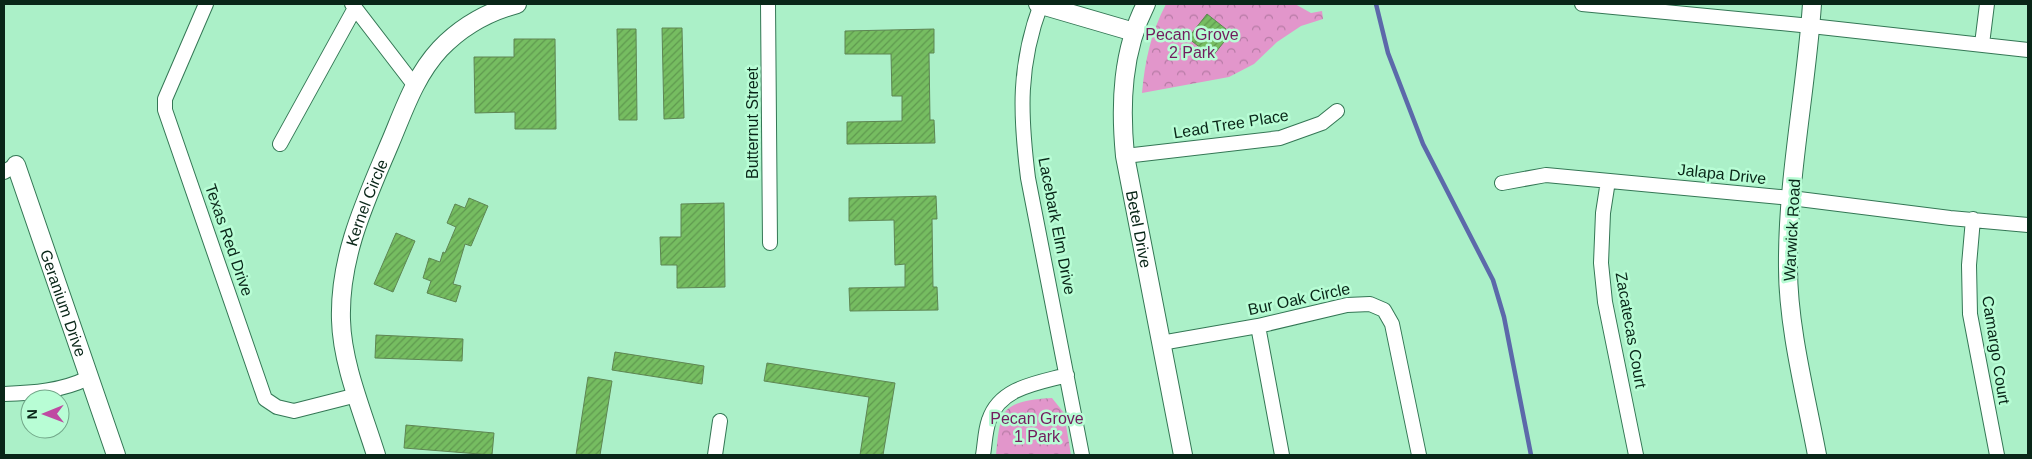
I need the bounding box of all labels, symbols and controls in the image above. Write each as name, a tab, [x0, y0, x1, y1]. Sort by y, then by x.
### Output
park label: Pecan Grove 2 Park	[1145, 26, 1239, 61]
street label: Butternut Street	[744, 66, 761, 179]
street label: Lead Tree Place	[1172, 106, 1290, 142]
street label: Kernel Circle	[342, 156, 391, 248]
street label: Lacebark Elm Drive	[1035, 156, 1079, 296]
street label: Jalapa Drive	[1677, 161, 1767, 187]
street label: Warwick Road	[1781, 178, 1803, 282]
street label: Texas Red Drive	[202, 182, 256, 298]
street label: Betel Drive	[1123, 189, 1155, 269]
street label: Geranium Drive	[37, 247, 90, 359]
street label: Zacatecas Court	[1612, 271, 1650, 390]
street label: Bur Oak Circle	[1246, 280, 1352, 318]
street label: Camargo Court	[1979, 295, 2013, 406]
north arrow	[20, 389, 70, 439]
text: N	[24, 409, 40, 419]
park label: Pecan Grove 1 Park	[990, 410, 1084, 445]

